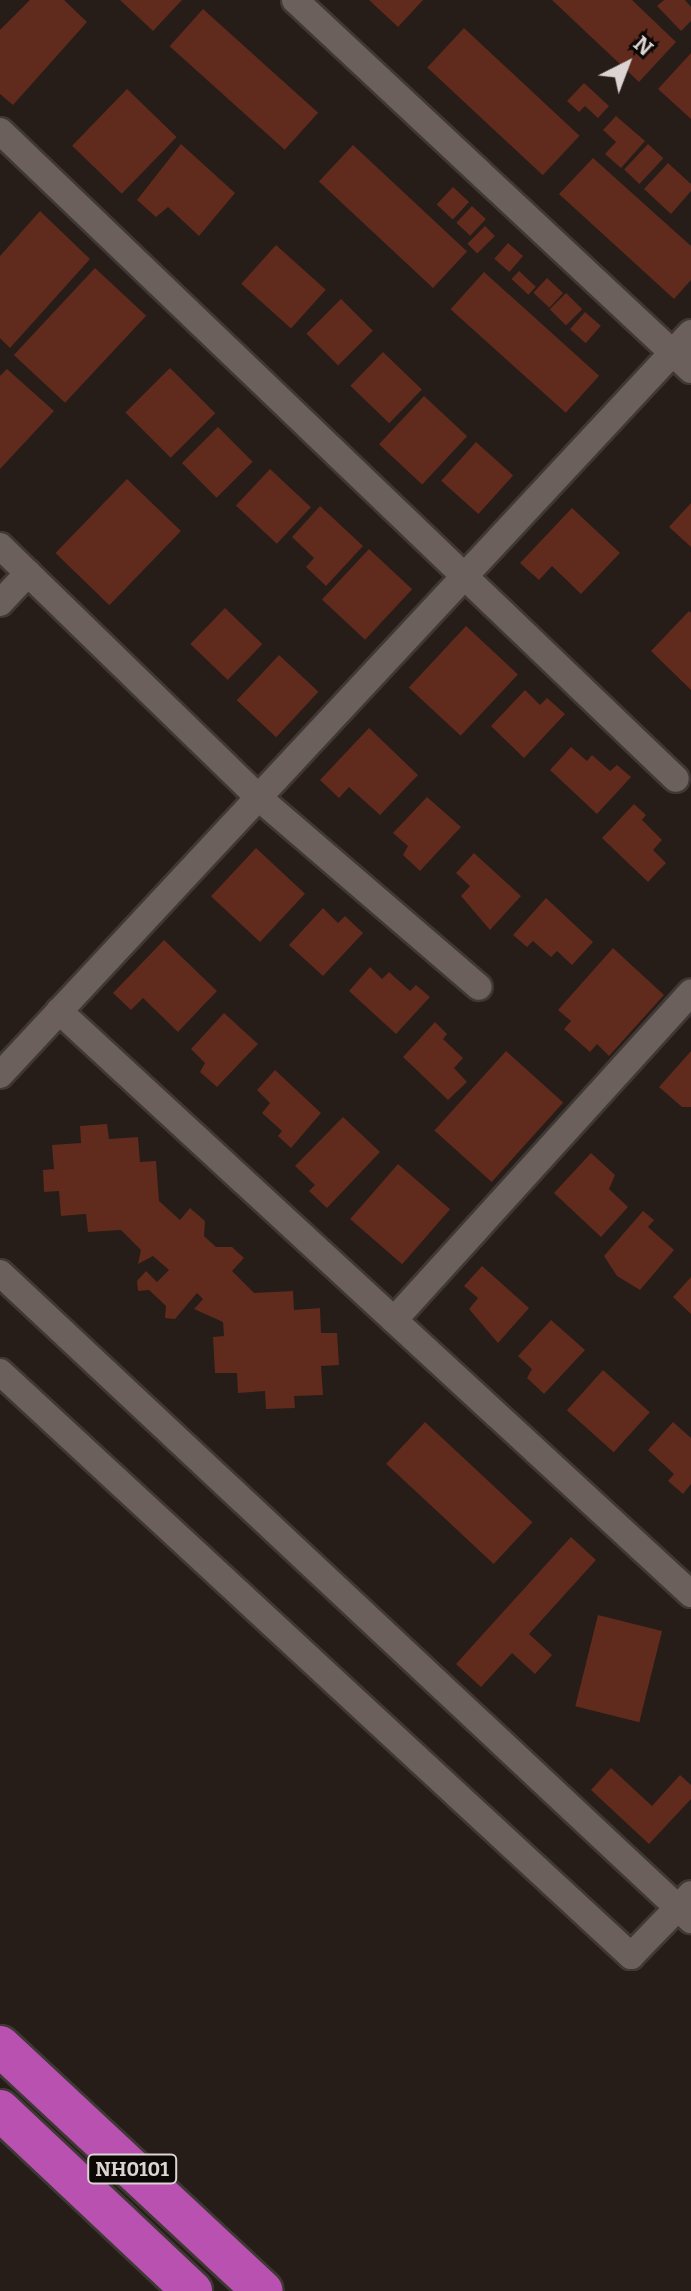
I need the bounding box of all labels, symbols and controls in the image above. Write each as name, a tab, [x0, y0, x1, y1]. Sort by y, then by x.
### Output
north arrow	[587, 24, 667, 104]
text: N	[628, 30, 659, 62]
road number: NH0101	[86, 2153, 178, 2185]

